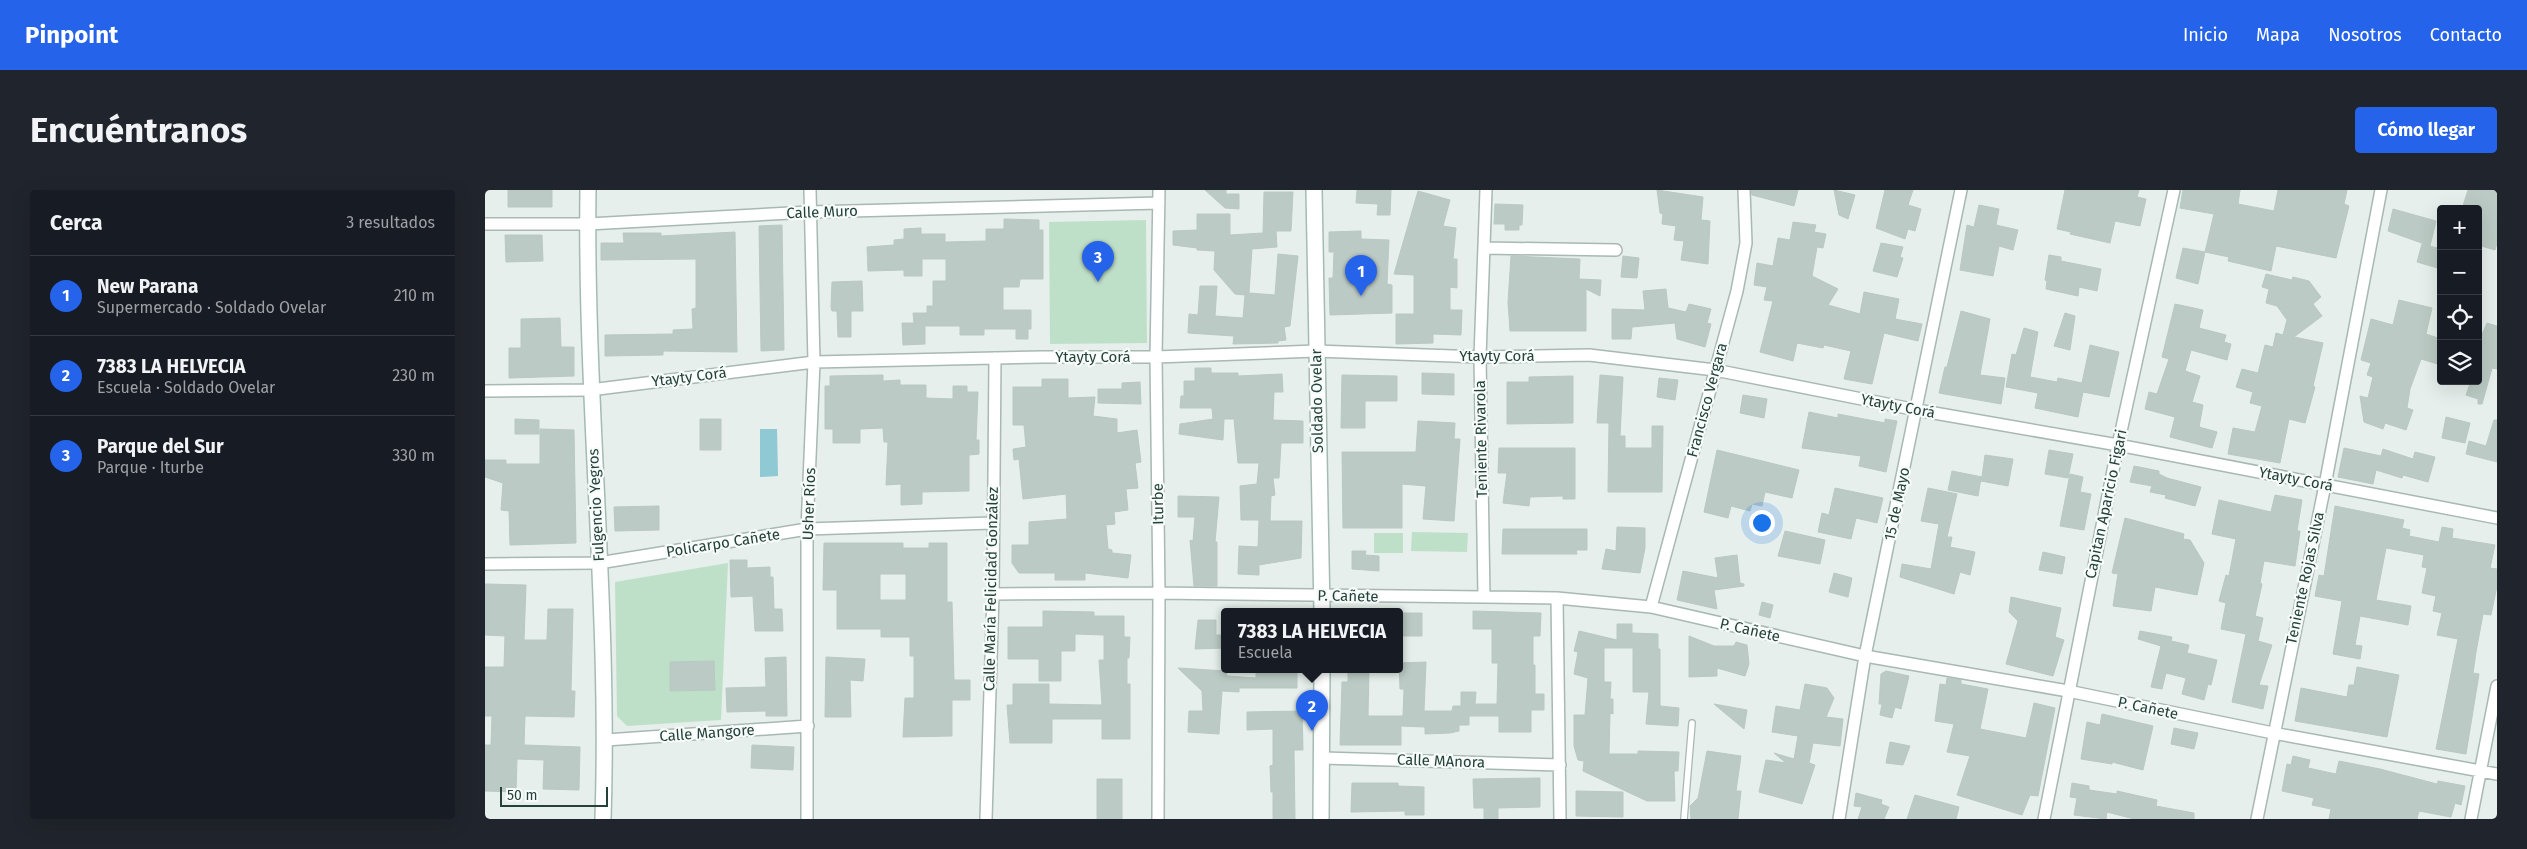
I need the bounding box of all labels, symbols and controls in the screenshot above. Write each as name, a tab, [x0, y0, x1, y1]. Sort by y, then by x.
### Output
text: Pinpoint	[25, 21, 118, 49]
text: Inicio	[2183, 24, 2228, 46]
text: Mapa	[2256, 24, 2300, 46]
text: Nosotros	[2328, 24, 2402, 46]
text: Contacto	[2430, 24, 2502, 46]
button: Cómo llegar	[2355, 107, 2497, 153]
text: Encuéntranos	[30, 109, 247, 151]
street label: Calle Muro	[786, 202, 858, 222]
map controls	[2437, 205, 2482, 385]
button: +	[2437, 205, 2482, 250]
text: Cerca	[50, 210, 102, 236]
text: 3 resultados	[346, 213, 435, 232]
pin: 3	[1082, 241, 1114, 282]
button: −	[2437, 250, 2482, 295]
pin: 1	[1345, 255, 1377, 296]
text: New Parana	[97, 275, 198, 298]
text: 1	[62, 286, 70, 305]
text: 210 m	[394, 286, 435, 305]
button: locate	[2437, 295, 2482, 340]
text: Supermercado · Soldado Ovelar	[97, 298, 326, 317]
button: layers	[2437, 340, 2482, 385]
street label: Francisco Vergara	[1683, 341, 1731, 459]
street label: Ytayty Corá	[1459, 347, 1535, 365]
street label: Ytayty Corá	[1055, 348, 1131, 366]
street label: Soldado Ovelar	[1307, 349, 1327, 453]
text: 7383 LA HELVECIA	[97, 355, 245, 378]
street label: Ytayty Corá	[650, 363, 728, 391]
text: 2	[62, 366, 70, 385]
text: 230 m	[392, 366, 435, 385]
text: Escuela · Soldado Ovelar	[97, 378, 275, 397]
street label: Teniente Rivarola	[1471, 380, 1491, 498]
street label: Ytayty Corá	[1859, 390, 1937, 422]
street label: Capitan Aparicio Figari	[2081, 428, 2131, 580]
text: Parque del Sur	[97, 435, 224, 458]
text: 3	[62, 446, 70, 465]
text: 330 m	[392, 446, 435, 465]
street label: Fulgencio Yegros	[584, 448, 608, 562]
text: Parque · Iturbe	[97, 458, 204, 477]
street label: Ytayty Corá	[2257, 463, 2335, 495]
street label: 15 de Mayo	[1880, 466, 1914, 542]
street label: Usher Ríos	[799, 467, 819, 541]
street label: Iturbe	[1149, 483, 1167, 525]
street label: Calle María Felicidad González	[980, 486, 1002, 691]
your location	[1749, 510, 1775, 536]
street label: Teniente Rojas Silva	[2282, 510, 2328, 646]
street label: Policarpo Cañete	[665, 525, 781, 561]
street label: P. Cañete	[1317, 586, 1379, 606]
popup	[1221, 608, 1403, 673]
street label: P. Cañete	[1718, 614, 1782, 646]
text: 7383 LA HELVECIA	[1238, 620, 1386, 643]
text: Escuela	[1238, 643, 1293, 662]
pin: 2	[1296, 690, 1328, 731]
street label: P. Cañete	[2116, 693, 2180, 723]
street label: Calle Mangore	[659, 721, 755, 745]
street label: Calle MAnora	[1397, 750, 1485, 772]
scale bar	[500, 784, 607, 807]
text: 50 m	[507, 787, 538, 804]

